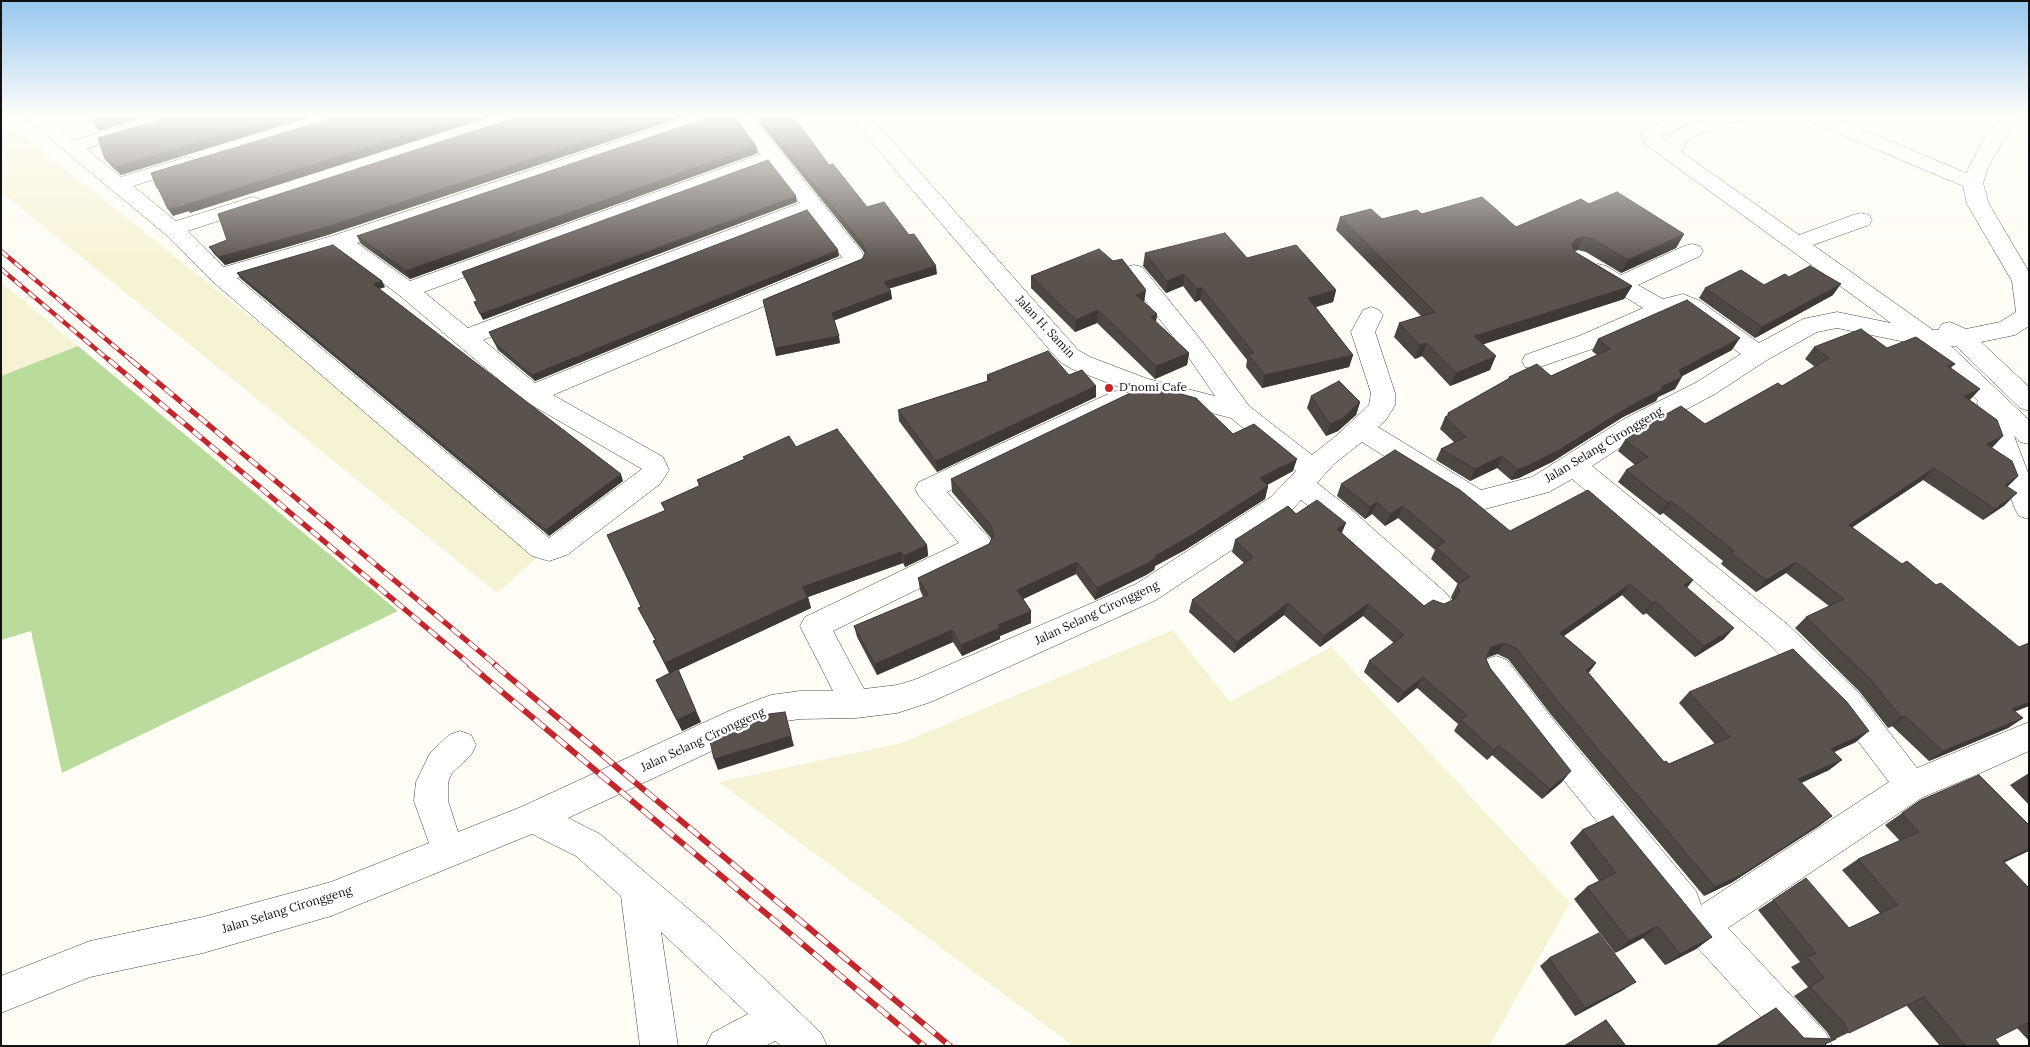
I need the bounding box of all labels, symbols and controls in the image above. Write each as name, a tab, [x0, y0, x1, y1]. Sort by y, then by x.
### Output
street label: Jalan H. Samin	[1012, 293, 1078, 361]
place label: D'nomi Cafe	[1119, 381, 1187, 395]
marker: D'nomi Cafe	[1103, 382, 1115, 394]
street label: Jalan Selang Cironggeng	[1542, 404, 1666, 486]
street label: Jalan Selang Cironggeng	[1033, 578, 1161, 648]
street label: Jalan Selang Cironggeng	[639, 705, 767, 775]
street label: Jalan Selang Cironggeng	[220, 883, 354, 937]

